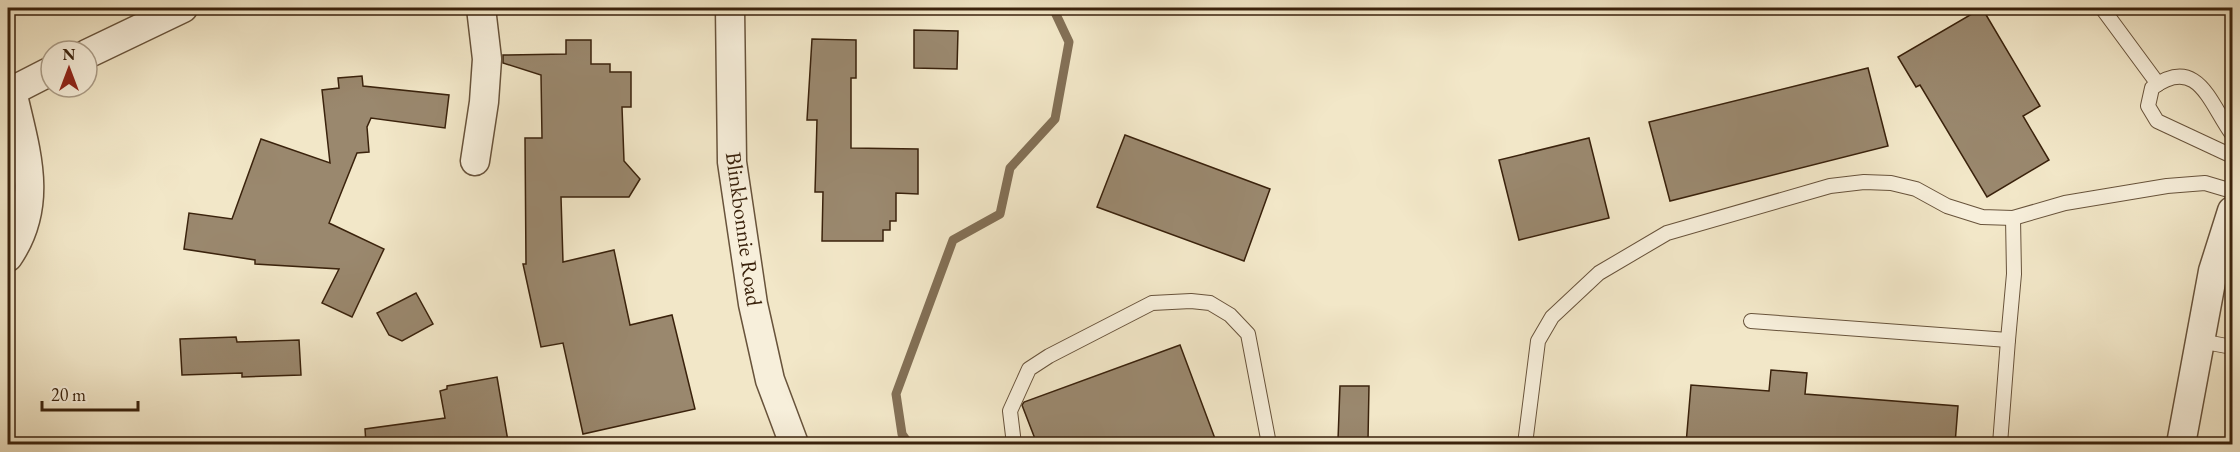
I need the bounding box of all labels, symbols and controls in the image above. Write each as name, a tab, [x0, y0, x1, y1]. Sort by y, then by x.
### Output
north arrow	[39, 39, 99, 99]
text: N	[63, 44, 76, 65]
street label: Blinkbonnie Road	[719, 150, 769, 309]
scale bar	[42, 374, 138, 412]
text: 20 m	[51, 383, 86, 406]

